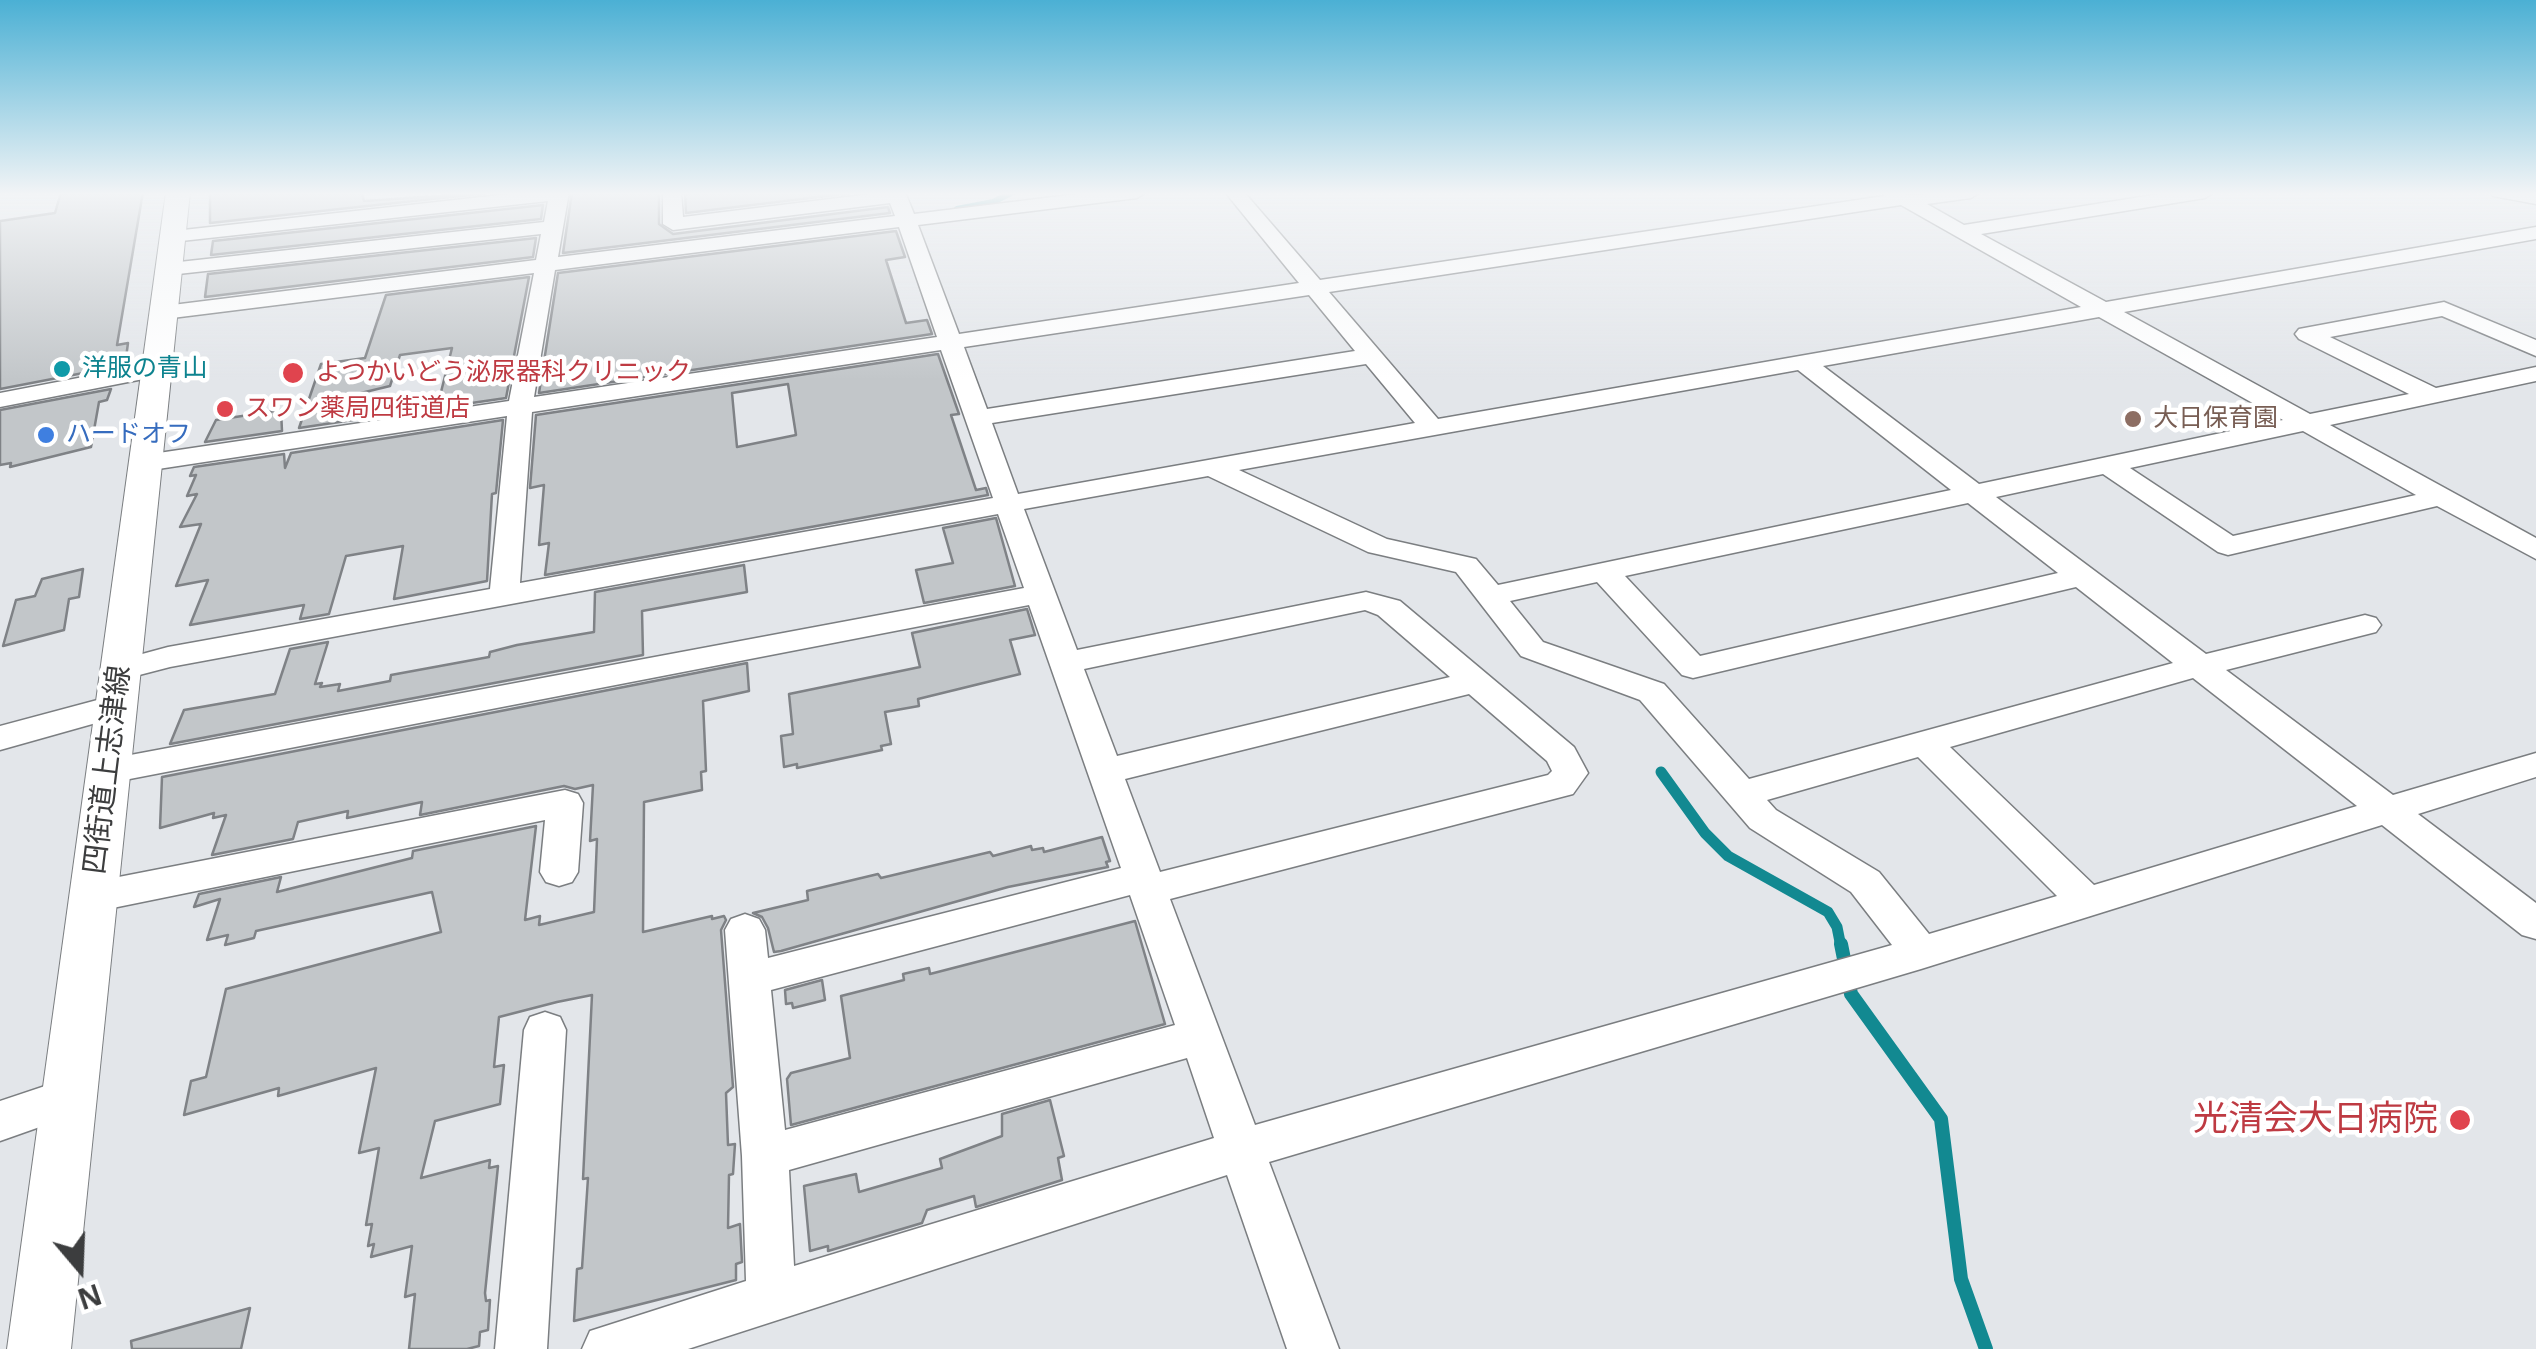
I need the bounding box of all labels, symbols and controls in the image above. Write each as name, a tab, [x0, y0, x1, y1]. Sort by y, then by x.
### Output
place label: 洋服の青山	[82, 354, 207, 384]
marker: 洋服の青山	[51, 358, 73, 380]
place label: よつかいどう泌尿器科クリニック	[316, 358, 691, 388]
marker: よつかいどう泌尿器科クリニック	[280, 360, 306, 386]
place label: スワン薬局四街道店	[245, 394, 470, 424]
marker: スワン薬局四街道店	[214, 398, 236, 420]
place label: 大日保育園	[2153, 404, 2278, 434]
marker: 大日保育園	[2122, 408, 2144, 430]
place label: ハードオフ	[66, 420, 191, 450]
marker: ハードオフ	[35, 424, 57, 446]
street label: 四街道上志津線	[77, 664, 139, 876]
place label: 光清会大日病院	[2193, 1099, 2438, 1141]
marker: 光清会大日病院	[2447, 1107, 2473, 1133]
north arrow	[30, 1219, 130, 1319]
text: N	[73, 1276, 107, 1319]

